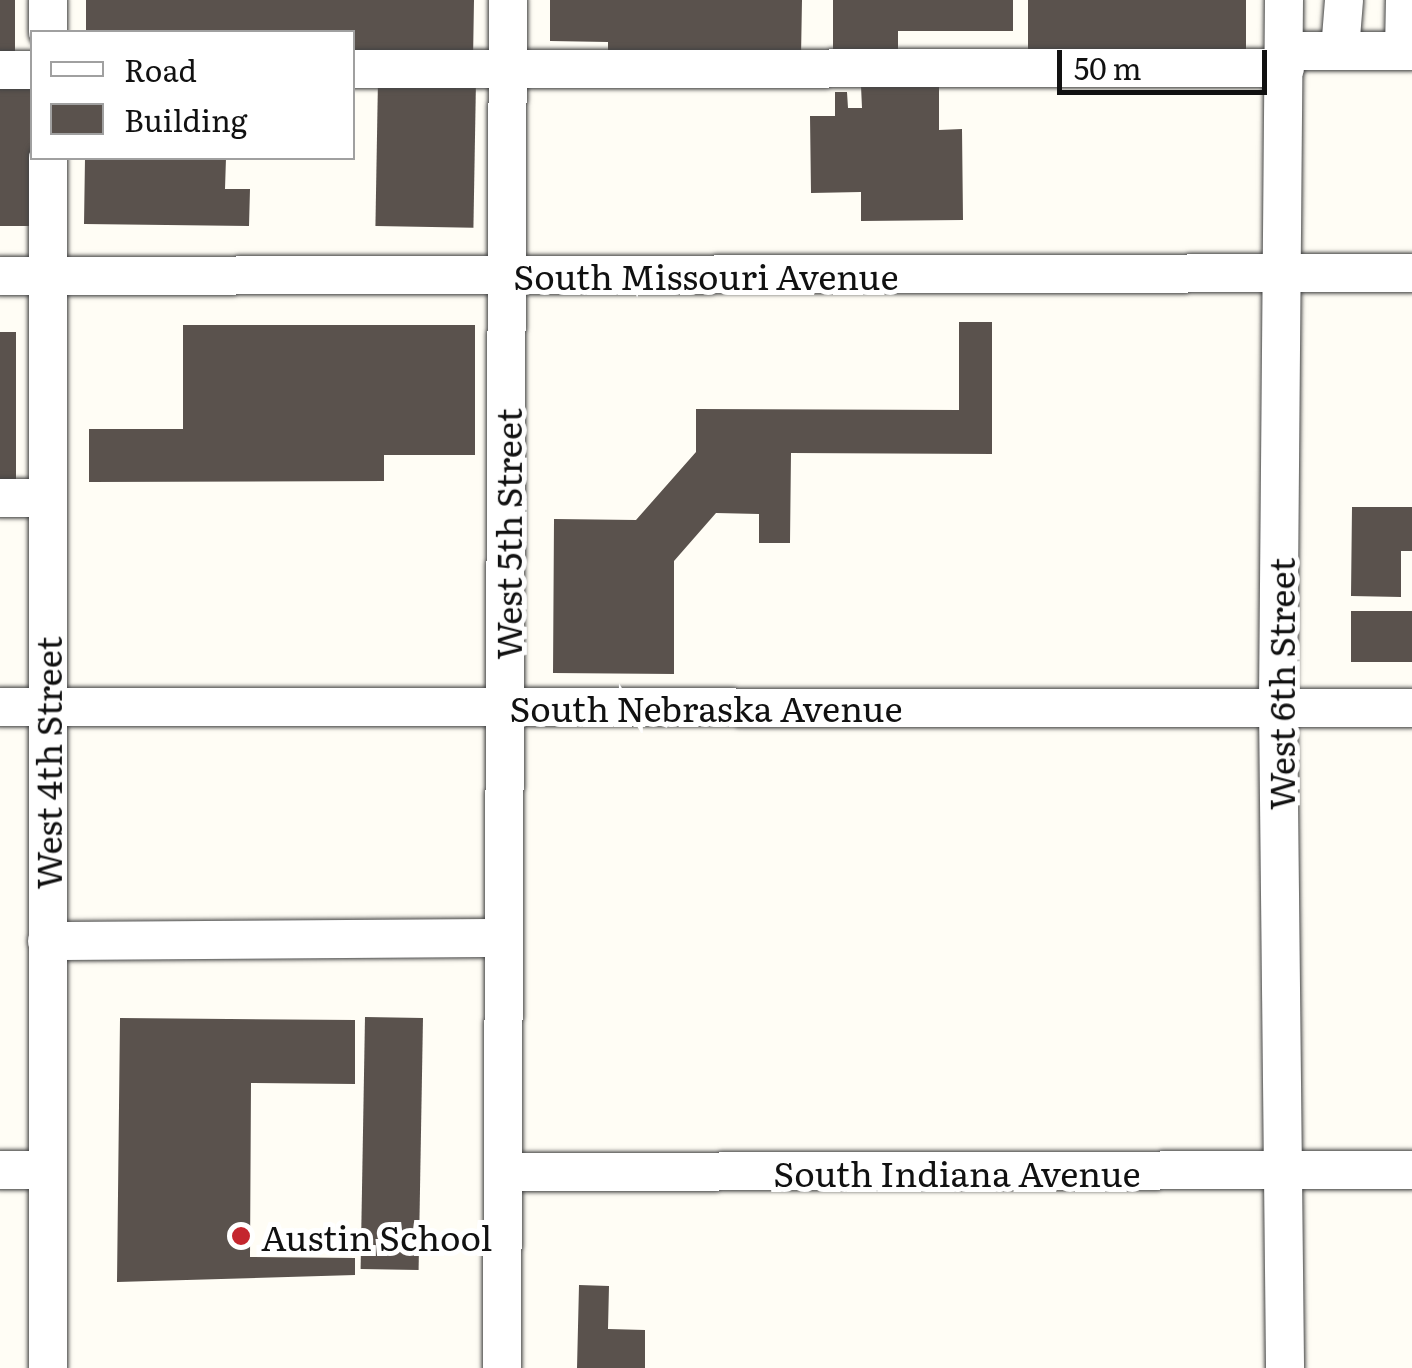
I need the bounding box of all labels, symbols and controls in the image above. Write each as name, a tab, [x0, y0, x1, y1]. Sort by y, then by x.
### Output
legend	[30, 30, 355, 160]
scale bar	[1062, 30, 1272, 92]
text: 50 m	[1074, 45, 1142, 89]
text: Road	[124, 47, 197, 91]
text: Building	[124, 97, 248, 141]
street label: South Missouri Avenue	[513, 254, 899, 296]
street label: West 5th Street	[486, 408, 528, 660]
street label: West 6th Street	[1259, 558, 1301, 810]
street label: West 4th Street	[26, 636, 68, 890]
street label: South Nebraska Avenue	[509, 686, 903, 728]
street label: South Indiana Avenue	[773, 1151, 1141, 1193]
place label: Austin School	[261, 1215, 492, 1257]
marker: Austin School	[230, 1225, 252, 1247]

